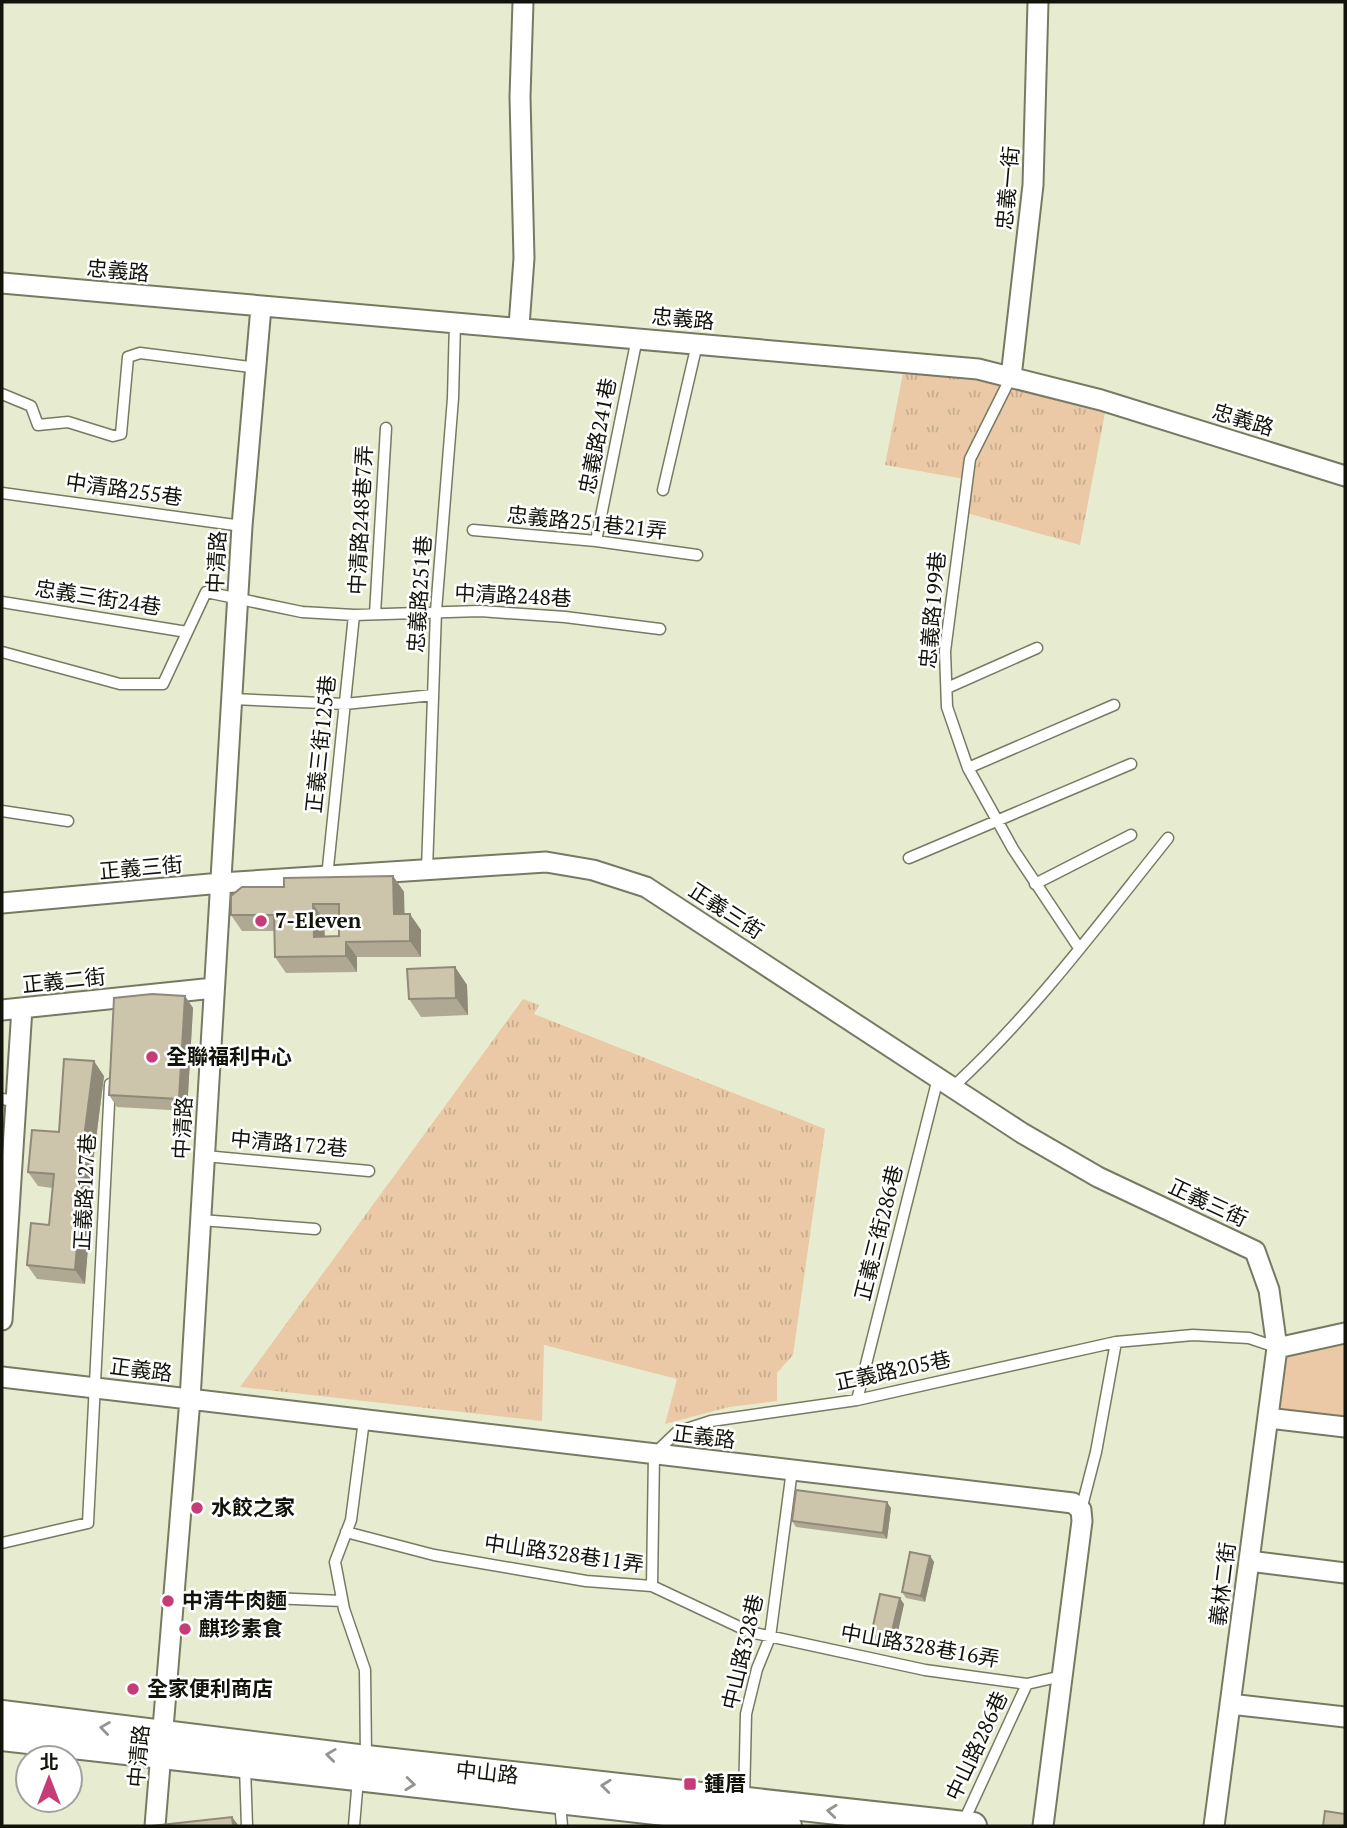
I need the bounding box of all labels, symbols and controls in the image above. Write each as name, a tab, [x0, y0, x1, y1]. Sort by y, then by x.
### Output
street label: 忠義一街	[989, 145, 1025, 231]
street label: 忠義路	[85, 253, 151, 287]
street label: 忠義路	[650, 301, 716, 335]
street label: 忠義路241巷	[572, 375, 622, 496]
street label: 忠義路	[1209, 396, 1278, 442]
street label: 中清路248巷7弄	[342, 444, 378, 595]
street label: 中清路255巷	[64, 467, 184, 511]
street label: 忠義路251巷21弄	[506, 500, 669, 544]
street label: 中清路	[200, 530, 232, 594]
street label: 忠義路251巷	[401, 534, 437, 654]
street label: 忠義路199巷	[913, 550, 951, 670]
street label: 忠義三街24巷	[33, 573, 163, 621]
street label: 中清路248巷	[454, 578, 573, 612]
street label: 正義三街125巷	[299, 674, 341, 814]
street label: 正義三街	[98, 849, 184, 885]
street label: 正義三街	[684, 876, 769, 945]
place label: 7-Eleven	[275, 906, 362, 934]
marker: 7-Eleven	[253, 913, 269, 929]
street label: 正義二街	[21, 962, 107, 998]
place label: 全聯福利中心	[166, 1042, 292, 1070]
marker: 全聯福利中心	[144, 1049, 160, 1065]
street label: 中清路	[166, 1096, 198, 1160]
street label: 中清路172巷	[229, 1124, 349, 1162]
street label: 正義路127巷	[67, 1132, 101, 1251]
street label: 正義三街286巷	[848, 1162, 908, 1303]
street label: 正義三街	[1164, 1172, 1252, 1233]
street label: 正義路205巷	[832, 1344, 953, 1396]
street label: 正義路	[108, 1351, 174, 1387]
street label: 正義路	[671, 1418, 737, 1454]
place label: 水餃之家	[211, 1493, 295, 1521]
marker: 水餃之家	[189, 1500, 205, 1516]
street label: 中山路328巷11弄	[482, 1528, 646, 1578]
street label: 義林二街	[1203, 1540, 1241, 1627]
place label: 中清牛肉麵	[182, 1586, 287, 1614]
street label: 中山路328巷	[715, 1591, 769, 1712]
marker: 中清牛肉麵	[160, 1593, 176, 1609]
place label: 麒珍素食	[199, 1614, 283, 1642]
street label: 中山路328巷16弄	[838, 1617, 1002, 1673]
marker: 麒珍素食	[177, 1621, 193, 1637]
place label: 全家便利商店	[147, 1674, 273, 1702]
marker: 全家便利商店	[125, 1681, 141, 1697]
street label: 中山路286巷	[939, 1686, 1014, 1805]
one-way arrow	[99, 1720, 111, 1735]
street label: 中清路	[121, 1723, 155, 1789]
north arrow	[14, 1744, 84, 1814]
one-way arrow	[325, 1748, 337, 1763]
text: 北	[39, 1749, 59, 1774]
street label: 中山路	[454, 1755, 520, 1789]
place label: 鍾厝	[704, 1769, 746, 1797]
one-way arrow	[405, 1776, 416, 1791]
marker: 鍾厝	[682, 1776, 698, 1792]
one-way arrow	[600, 1779, 611, 1794]
one-way arrow	[826, 1804, 837, 1819]

